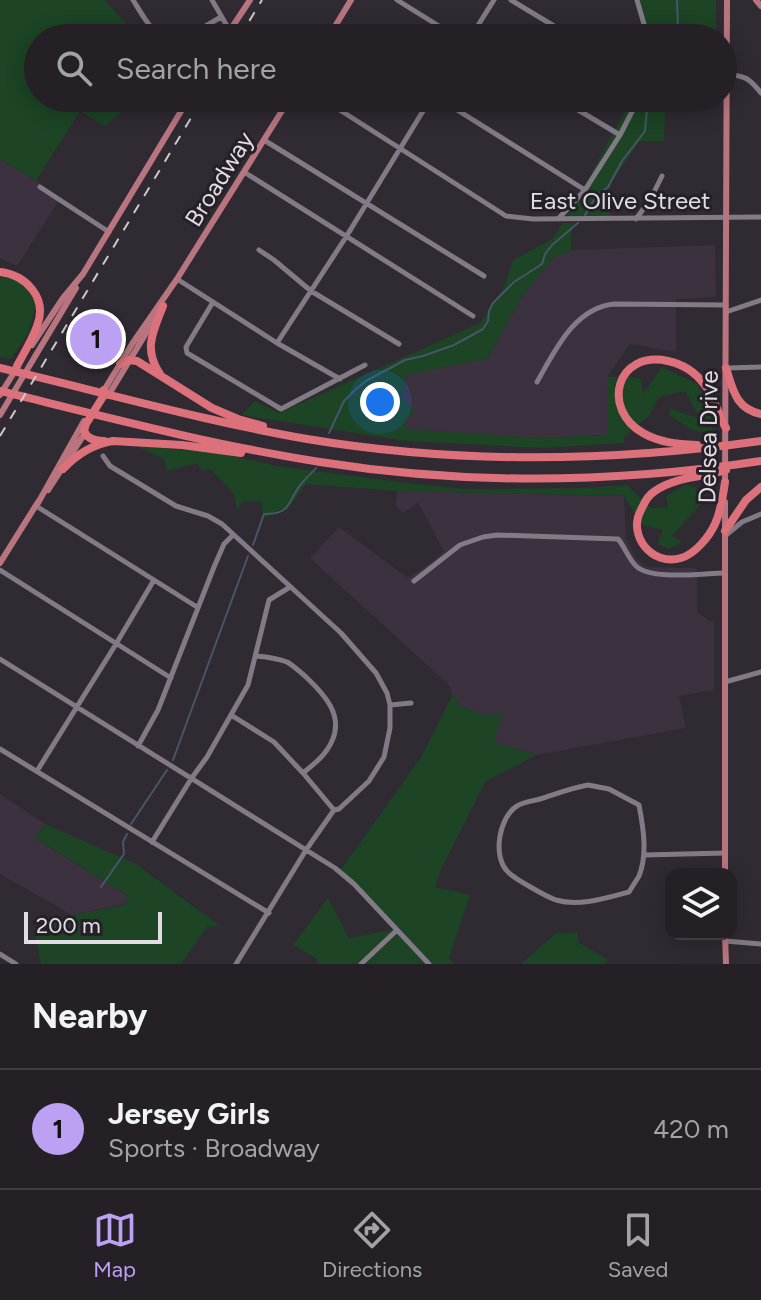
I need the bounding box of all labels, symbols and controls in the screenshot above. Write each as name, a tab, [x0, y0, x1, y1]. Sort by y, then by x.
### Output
search box	[24, 24, 737, 112]
icon: search	[52, 46, 96, 90]
text: Search here	[116, 50, 276, 87]
street label: Broadway	[179, 126, 260, 232]
street label: East Olive Street	[530, 186, 710, 215]
pin: 1	[70, 309, 122, 369]
street label: Delsea Drive	[692, 370, 724, 504]
your location	[360, 382, 400, 422]
map controls	[665, 868, 737, 940]
button: layers	[665, 868, 737, 940]
scale bar	[24, 908, 162, 944]
text: 200 m	[36, 912, 101, 939]
text: Nearby	[32, 996, 147, 1037]
text: Jersey Girls	[108, 1095, 270, 1132]
text: 1	[53, 1113, 63, 1145]
text: 420 m	[653, 1113, 729, 1145]
text: Sports · Broadway	[108, 1132, 320, 1164]
tab: Map	[93, 1208, 137, 1283]
tab: Directions	[322, 1208, 422, 1283]
tab: Saved	[608, 1208, 668, 1283]

